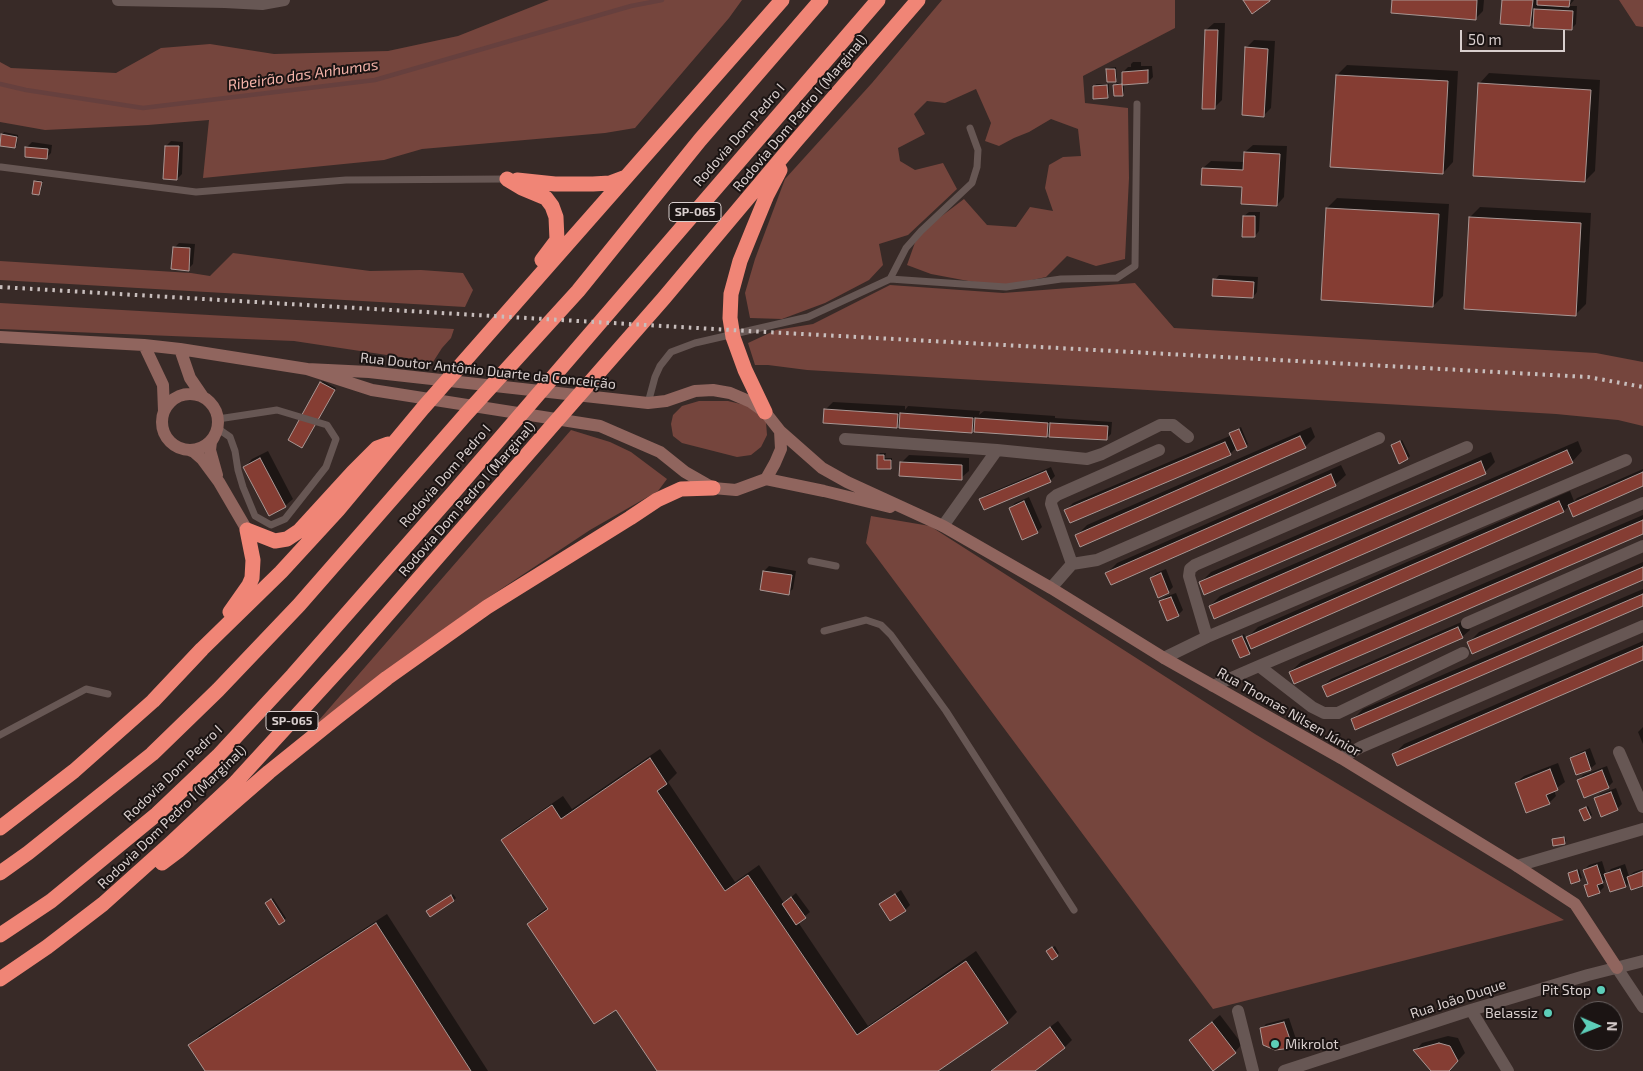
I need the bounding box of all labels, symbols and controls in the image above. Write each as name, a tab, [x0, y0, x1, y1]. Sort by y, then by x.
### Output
scale bar	[1463, 20, 1568, 52]
text: 50 m	[1468, 30, 1502, 48]
street label: Rodovia Dom Pedro I (Marginal)	[729, 31, 871, 195]
water label: Ribeirão das Anhumas	[226, 56, 380, 94]
street label: Rodovia Dom Pedro I	[690, 80, 788, 190]
road number: SP-065	[669, 202, 721, 222]
street label: Rua Doutor Antônio Duarte da Conceição	[359, 349, 617, 393]
street label: Rodovia Dom Pedro I (Marginal)	[395, 418, 539, 580]
street label: Rodovia Dom Pedro I	[396, 421, 494, 531]
street label: Rua Thomas Nilsen Júnior	[1214, 664, 1364, 760]
road number: SP-065	[266, 711, 318, 730]
street label: Rodovia Dom Pedro I	[120, 722, 226, 824]
street label: Rodovia Dom Pedro I (Marginal)	[94, 742, 250, 892]
street label: Rua João Duque	[1408, 976, 1508, 1022]
place label: Pit Stop	[1542, 982, 1591, 998]
marker: Pit Stop	[1595, 984, 1607, 996]
north arrow	[1573, 1001, 1623, 1051]
place label: Belassiz	[1485, 1005, 1538, 1021]
marker: Belassiz	[1542, 1007, 1554, 1019]
text: N	[1604, 1021, 1621, 1031]
place label: Mikrolot	[1285, 1036, 1339, 1052]
marker: Mikrolot	[1269, 1038, 1281, 1050]

